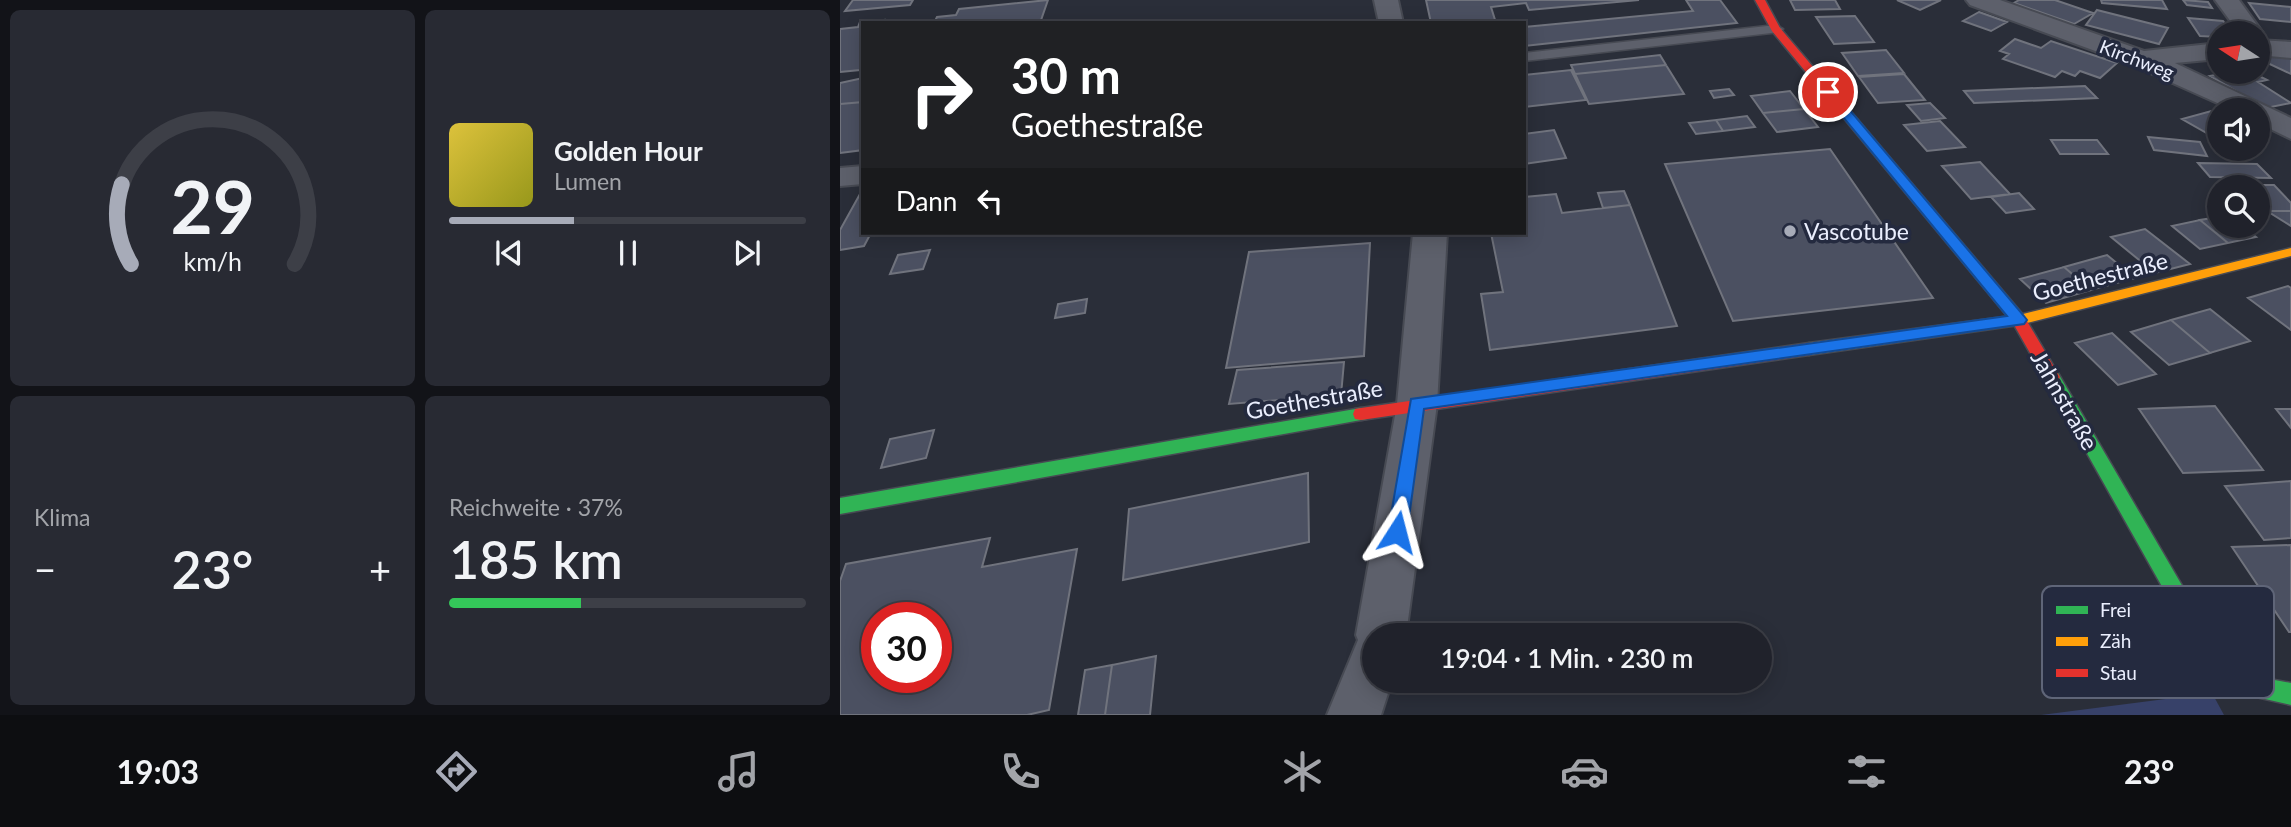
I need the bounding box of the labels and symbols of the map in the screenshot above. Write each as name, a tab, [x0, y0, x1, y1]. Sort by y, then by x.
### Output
north arrow	[2207, 21, 2270, 84]
street label: Kirchweg	[2096, 34, 2178, 84]
pin	[1798, 62, 1858, 122]
place label: Vascotube	[1804, 217, 1909, 245]
marker: Vascotube	[1782, 223, 1798, 239]
street label: Goethestraße	[2030, 246, 2170, 306]
street label: Jahnstraße	[2025, 346, 2105, 454]
street label: Goethestraße	[1243, 373, 1385, 425]
position arrow	[1360, 495, 1434, 569]
legend	[2042, 586, 2274, 698]
text: Frei	[2100, 598, 2131, 621]
speed limit sign: 30	[861, 602, 952, 693]
text: Zäh	[2100, 629, 2131, 652]
text: Stau	[2100, 661, 2137, 684]

